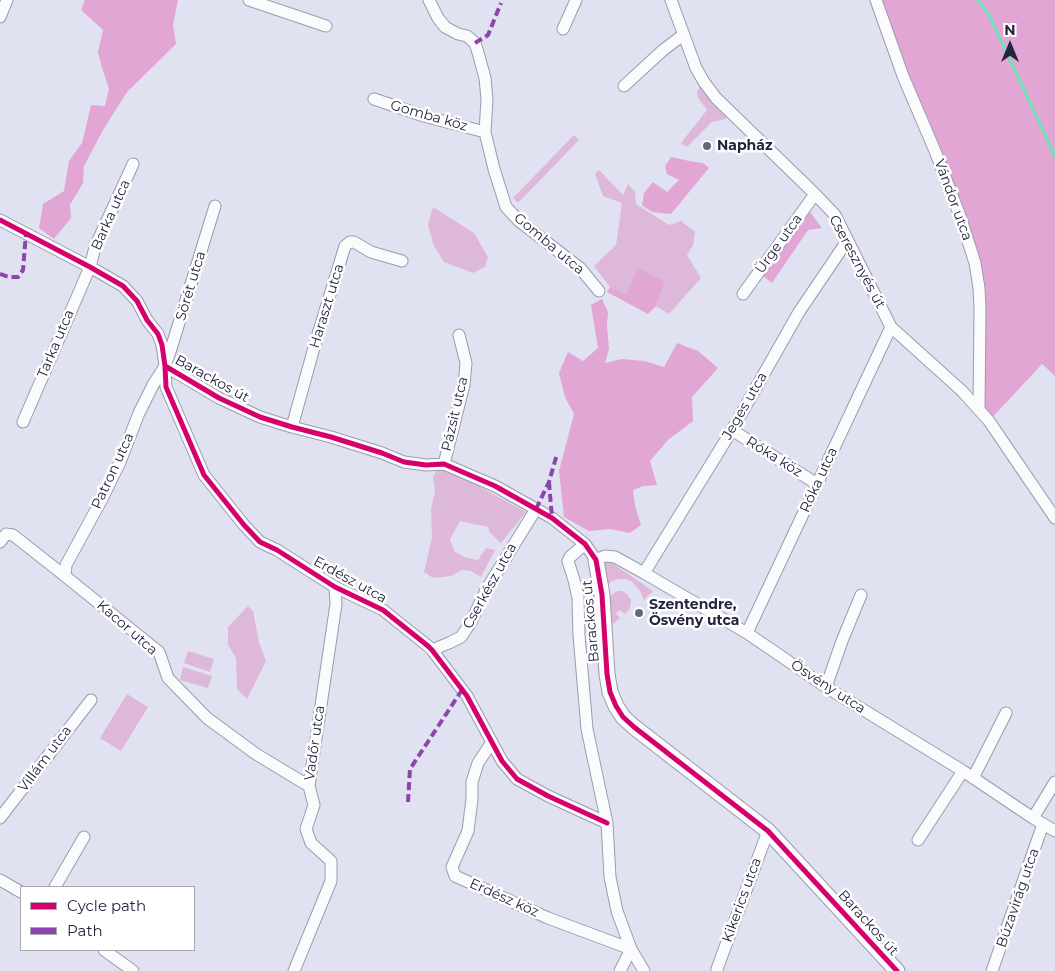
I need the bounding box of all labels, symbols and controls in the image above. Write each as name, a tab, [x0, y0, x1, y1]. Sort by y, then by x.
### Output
north arrow	[985, 20, 1035, 70]
text: N	[1004, 21, 1016, 39]
street label: Gomba köz	[388, 97, 470, 135]
place label: Napház	[717, 138, 773, 154]
marker: Napház	[701, 140, 713, 152]
street label: Vándor utca	[931, 157, 975, 243]
street label: Barka utca	[88, 177, 134, 253]
street label: Gomba utca	[510, 210, 588, 278]
street label: Ürge utca	[752, 211, 806, 277]
street label: Cseresznyés út	[825, 212, 889, 312]
street label: Sörét utca	[172, 249, 210, 323]
street label: Haraszt utca	[306, 262, 348, 350]
street label: Tarka utca	[34, 307, 78, 381]
street label: Barackos út	[172, 352, 252, 406]
street label: Jeges utca	[719, 369, 771, 443]
street label: Pázsit utca	[438, 375, 472, 453]
street label: Patron utca	[88, 430, 138, 512]
street label: Róka köz	[743, 433, 805, 481]
street label: Róka utca	[797, 445, 841, 515]
street label: Cserkész utca	[459, 540, 521, 632]
street label: Erdész utca	[310, 553, 390, 607]
street label: Barackos út	[579, 579, 603, 663]
street label: Kacor utca	[93, 597, 161, 659]
place label: Szentendre, Ösvény utca	[649, 597, 739, 630]
marker: Szentendre, Ösvény utca	[633, 607, 645, 619]
street label: Ösvény utca	[787, 657, 869, 717]
street label: Vadőr utca	[301, 704, 329, 782]
street label: Villám utca	[15, 723, 75, 795]
street label: Búzavirág utca	[993, 846, 1043, 950]
street label: Kikerics utca	[719, 855, 765, 945]
street label: Erdész köz	[467, 875, 541, 921]
legend	[20, 886, 195, 951]
street label: Barackos út	[834, 887, 902, 959]
text: Cycle path	[67, 896, 146, 915]
text: Path	[67, 921, 103, 940]

